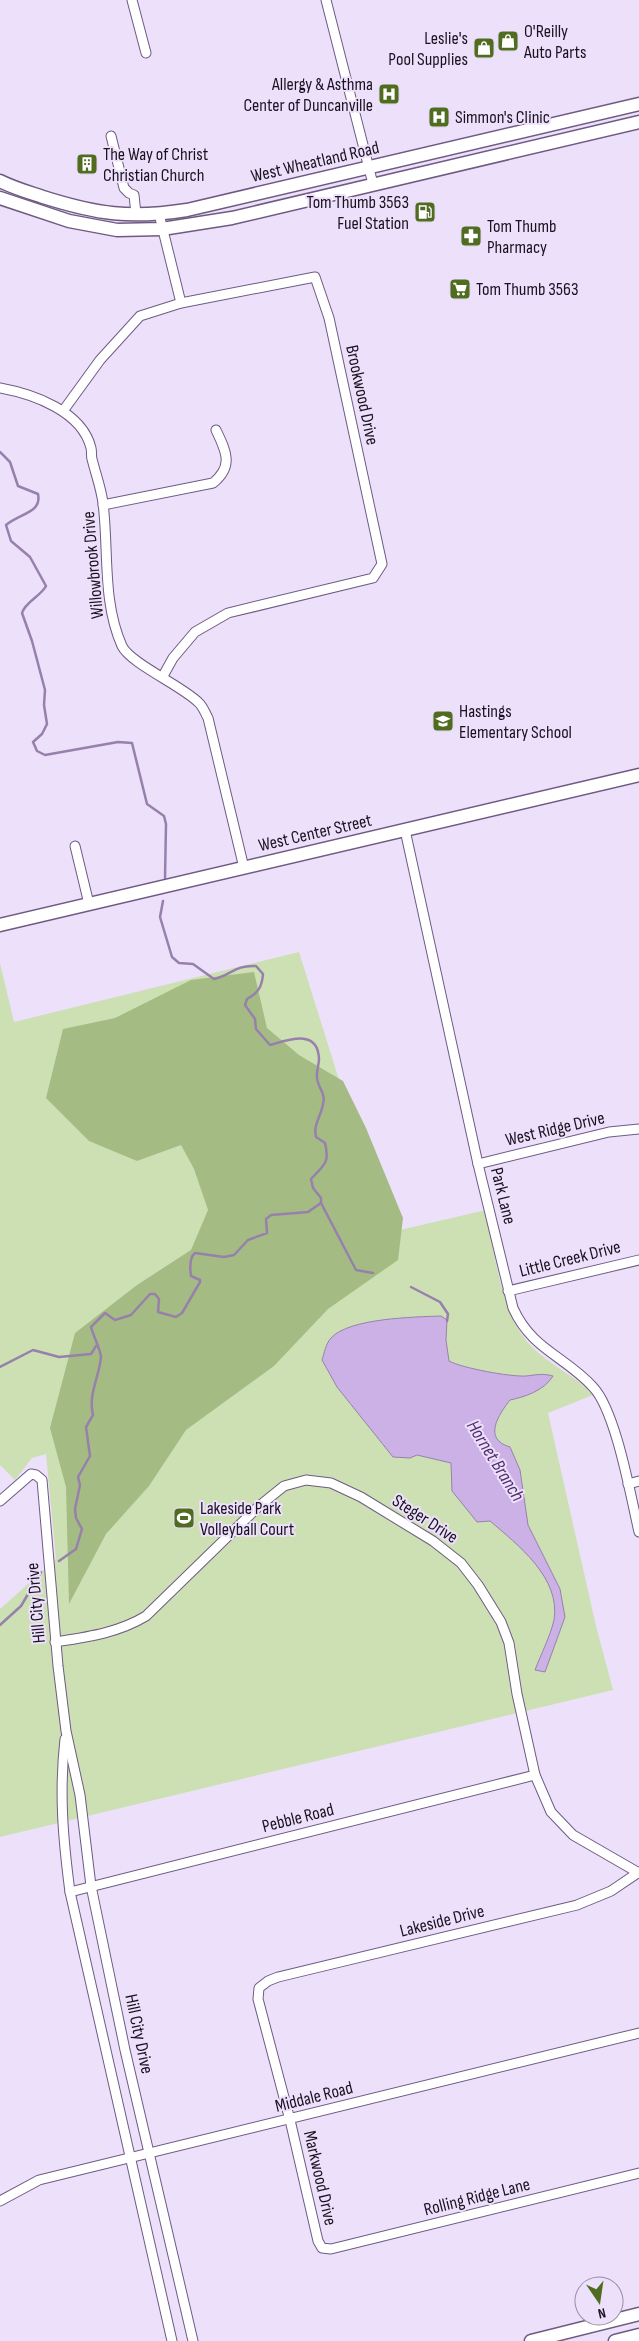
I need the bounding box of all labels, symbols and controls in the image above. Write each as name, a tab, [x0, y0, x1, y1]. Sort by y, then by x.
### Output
place label: O'Reilly Auto Parts	[523, 21, 586, 63]
place label: Leslie's Pool Supplies	[388, 28, 468, 70]
shop icon: O'Reilly Auto Parts	[496, 29, 520, 53]
shop icon: Leslie's Pool Supplies	[472, 36, 496, 60]
place label: Allergy & Asthma Center of Duncanville	[243, 74, 373, 116]
hospital icon: Allergy & Asthma Center of Duncanville	[377, 82, 401, 106]
hospital icon: Simmon's Clinic	[427, 105, 451, 129]
place label: Simmon's Clinic	[455, 107, 550, 128]
street label: West Wheatland Road	[249, 137, 381, 187]
place label: The Way of Christ Christian Church	[103, 144, 209, 186]
building icon: The Way of Christ Christian Church	[75, 152, 99, 176]
place label: Tom Thumb 3563 Fuel Station	[307, 192, 409, 234]
fuel station icon: Tom Thumb 3563 Fuel Station	[413, 200, 437, 224]
place label: Tom Thumb Pharmacy	[487, 216, 556, 258]
pharmacy icon: Tom Thumb Pharmacy	[459, 224, 483, 248]
supermarket icon: Tom Thumb 3563	[448, 277, 472, 301]
place label: Tom Thumb 3563	[476, 279, 578, 300]
street label: Brookwood Drive	[341, 343, 383, 447]
street label: Willowbrook Drive	[78, 510, 108, 620]
place label: Hastings Elementary School	[459, 701, 572, 743]
school or university icon: Hastings Elementary School	[431, 709, 455, 733]
street label: West Center Street	[256, 810, 374, 856]
street label: West Ridge Drive	[503, 1107, 607, 1151]
street label: Park Lane	[486, 1165, 520, 1227]
street label: Little Creek Drive	[517, 1236, 623, 1282]
water label: Hornet Branch	[461, 1416, 529, 1506]
street label: Steger Drive	[388, 1490, 462, 1548]
place label: Lakeside Park Volleyball Court	[200, 1498, 295, 1540]
sports icon: Lakeside Park Volleyball Court	[172, 1506, 196, 1530]
street label: Hill City Drive	[22, 1562, 50, 1644]
street label: Pebble Road	[260, 1799, 336, 1837]
street label: Lakeside Drive	[398, 1900, 486, 1942]
street label: Hill City Drive	[120, 1992, 158, 2076]
street label: Middale Road	[273, 2077, 355, 2117]
street label: Markwood Drive	[299, 2129, 341, 2227]
street label: Rolling Ridge Lane	[422, 2174, 532, 2220]
north arrow	[574, 2276, 624, 2326]
text: N	[596, 2304, 607, 2322]

